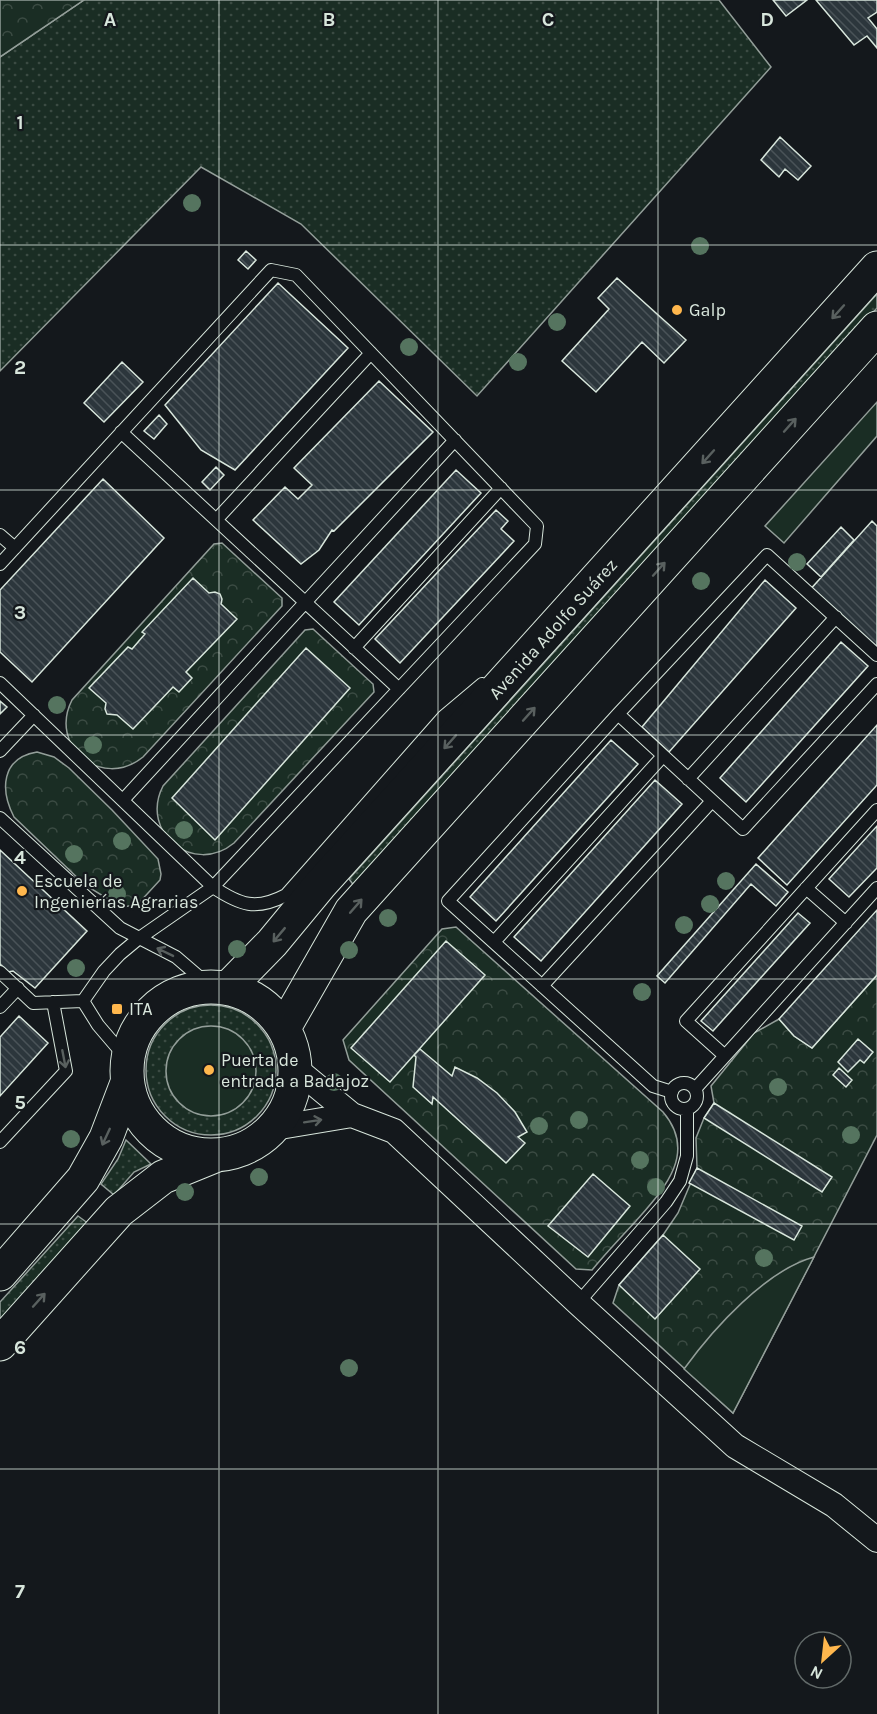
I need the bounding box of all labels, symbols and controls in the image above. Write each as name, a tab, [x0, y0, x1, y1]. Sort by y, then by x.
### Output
text: A	[104, 8, 117, 31]
text: B	[323, 8, 335, 31]
text: C	[542, 8, 554, 31]
text: D	[760, 8, 774, 31]
text: 1	[16, 111, 24, 134]
place label: Galp	[689, 299, 726, 321]
marker: Galp	[670, 303, 684, 317]
one-way arrow	[831, 304, 845, 319]
text: 2	[14, 356, 26, 379]
one-way arrow	[783, 417, 797, 432]
one-way arrow	[701, 449, 715, 464]
street label: Avenida Adolfo Suárez	[484, 554, 622, 704]
one-way arrow	[652, 562, 666, 577]
text: 3	[14, 601, 26, 624]
one-way arrow	[522, 707, 536, 722]
one-way arrow	[443, 734, 457, 749]
text: 4	[14, 846, 26, 869]
place label: Escuela de Ingenierías Agrarias	[34, 870, 198, 913]
marker: Escuela de Ingenierías Agrarias	[15, 884, 29, 898]
one-way arrow	[349, 899, 363, 914]
one-way arrow	[272, 927, 286, 942]
one-way arrow	[156, 945, 174, 957]
place label: ITA	[129, 998, 153, 1020]
marker: ITA	[110, 1002, 124, 1016]
one-way arrow	[59, 1049, 70, 1068]
place label: Puerta de entrada a Badajoz	[221, 1049, 369, 1092]
marker: Puerta de entrada a Badajoz	[202, 1063, 216, 1077]
text: 5	[14, 1091, 26, 1114]
one-way arrow	[303, 1116, 322, 1127]
one-way arrow	[99, 1128, 111, 1146]
one-way arrow	[32, 1293, 46, 1308]
text: 6	[14, 1336, 26, 1359]
text: 7	[15, 1580, 25, 1603]
north arrow	[793, 1630, 853, 1690]
text: N	[807, 1662, 826, 1684]

